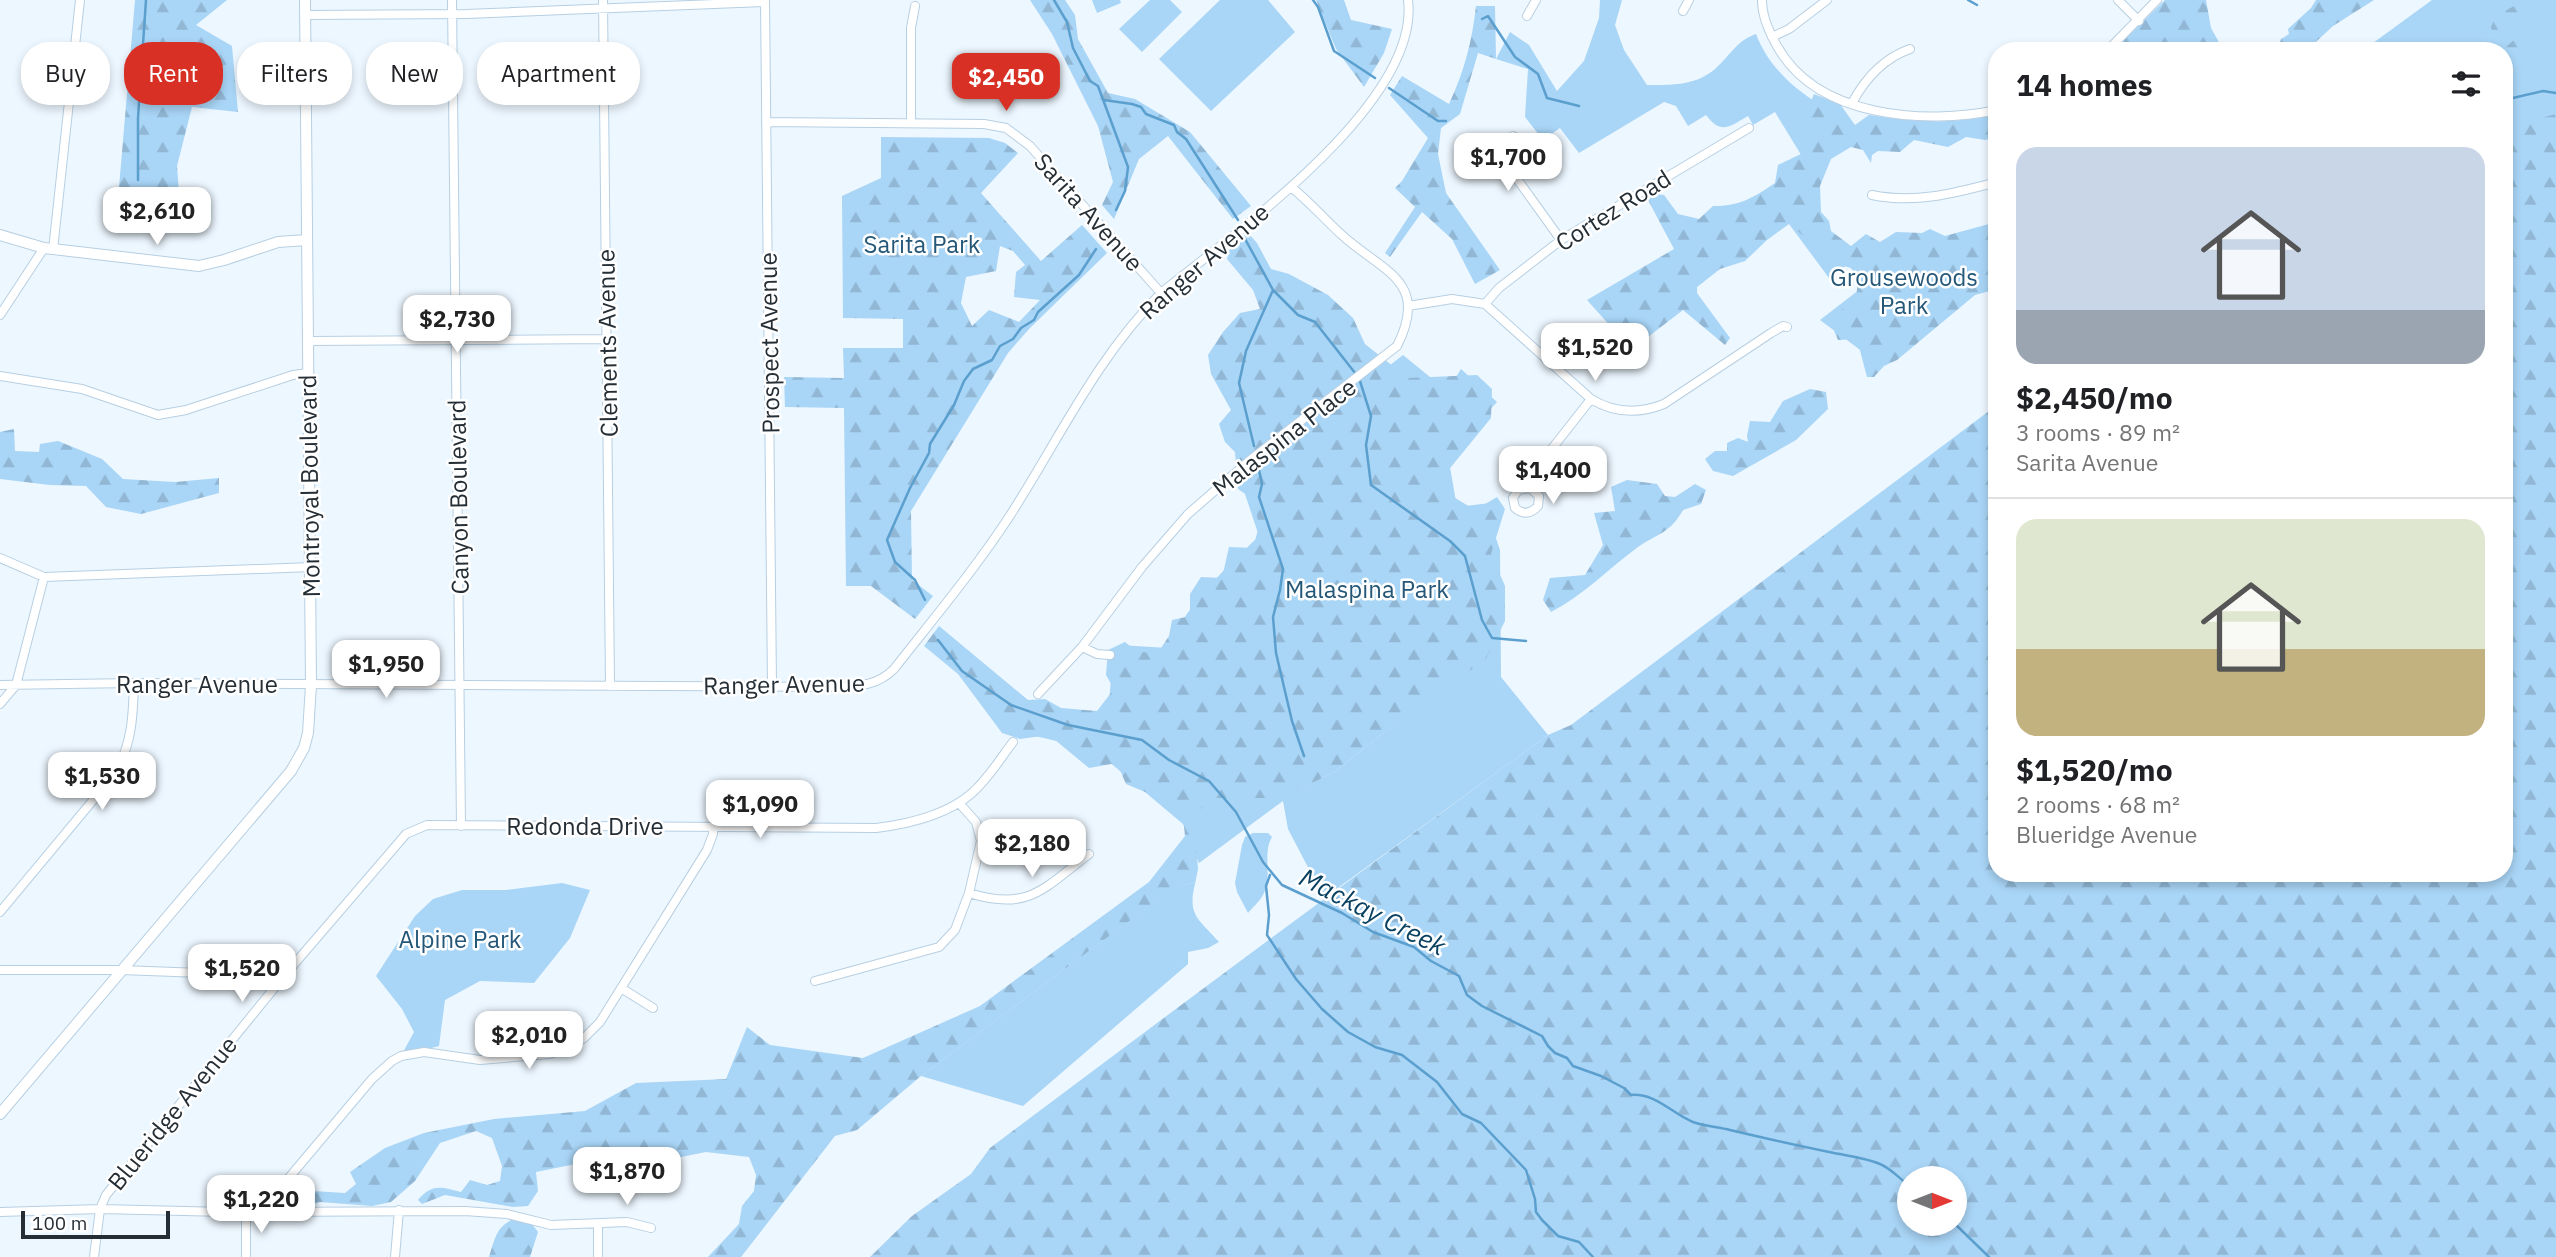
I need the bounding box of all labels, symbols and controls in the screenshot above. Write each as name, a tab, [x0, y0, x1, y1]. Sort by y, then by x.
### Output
chip: Buy	[21, 42, 110, 105]
chip: Rent	[124, 42, 223, 105]
chip: Filters	[237, 42, 352, 105]
chip: New	[366, 42, 463, 105]
chip: Apartment	[477, 42, 640, 105]
pin: $2,450	[949, 54, 1063, 113]
text: $2,450	[968, 61, 1044, 91]
text: 14 homes	[2016, 65, 2153, 104]
icon: filters	[2447, 65, 2485, 103]
pin: $1,700	[1451, 134, 1565, 193]
text: $1,700	[1470, 141, 1546, 171]
street label: Sarita Avenue	[1027, 146, 1151, 278]
street label: Cortez Road	[1549, 162, 1677, 258]
pin: $2,610	[100, 188, 214, 247]
icon: home	[2188, 192, 2314, 318]
text: $2,610	[119, 195, 195, 225]
street label: Ranger Avenue	[1132, 196, 1276, 326]
park label: Sarita Park	[863, 228, 981, 260]
street label: Clements Avenue	[589, 249, 625, 437]
street label: Prospect Avenue	[751, 252, 787, 434]
park label: Grousewoods Park	[1830, 261, 1978, 321]
pin: $2,730	[400, 296, 514, 355]
text: $2,730	[419, 303, 495, 333]
pin: $1,520	[1538, 324, 1652, 383]
text: $1,520	[1557, 331, 1633, 361]
street label: Malaspina Place	[1205, 371, 1363, 503]
street label: Montroyal Boulevard	[291, 374, 327, 598]
text: $2,450/mo	[2016, 378, 2173, 417]
street label: Canyon Boulevard	[440, 399, 476, 595]
text: 3 rooms · 89 m²	[2016, 417, 2180, 447]
pin: $1,400	[1496, 447, 1610, 506]
text: Sarita Avenue	[2016, 447, 2158, 477]
text: $1,400	[1515, 454, 1591, 484]
icon: home	[2188, 564, 2314, 690]
park label: Malaspina Park	[1285, 573, 1449, 605]
pin: $1,950	[329, 640, 443, 700]
text: $1,950	[348, 648, 424, 678]
street label: Ranger Avenue	[703, 667, 865, 701]
street label: Ranger Avenue	[116, 668, 278, 700]
text: $1,520/mo	[2016, 750, 2173, 789]
pin: $1,530	[45, 752, 159, 812]
text: $1,530	[64, 760, 140, 790]
pin: $1,090	[703, 780, 817, 840]
text: $1,090	[722, 788, 798, 818]
text: 2 rooms · 68 m²	[2016, 789, 2180, 819]
street label: Redonda Drive	[506, 810, 664, 842]
text: Blueridge Avenue	[2016, 819, 2197, 849]
pin: $2,180	[975, 820, 1089, 879]
text: $2,180	[994, 827, 1070, 857]
water label: Mackay Creek	[1294, 860, 1452, 963]
park label: Alpine Park	[399, 923, 522, 955]
pin: $1,520	[185, 944, 299, 1004]
text: $1,520	[204, 952, 280, 982]
pin: $2,010	[472, 1012, 586, 1071]
text: $2,010	[491, 1019, 567, 1049]
street label: Blueridge Avenue	[100, 1029, 244, 1197]
pin: $1,870	[570, 1148, 684, 1207]
text: $1,870	[589, 1155, 665, 1185]
north arrow	[1897, 1166, 1967, 1236]
map controls	[1897, 1166, 1967, 1236]
pin: $1,220	[204, 1176, 318, 1235]
text: $1,220	[223, 1183, 299, 1213]
scale bar	[21, 1208, 170, 1240]
text: 100 m	[32, 1211, 87, 1235]

